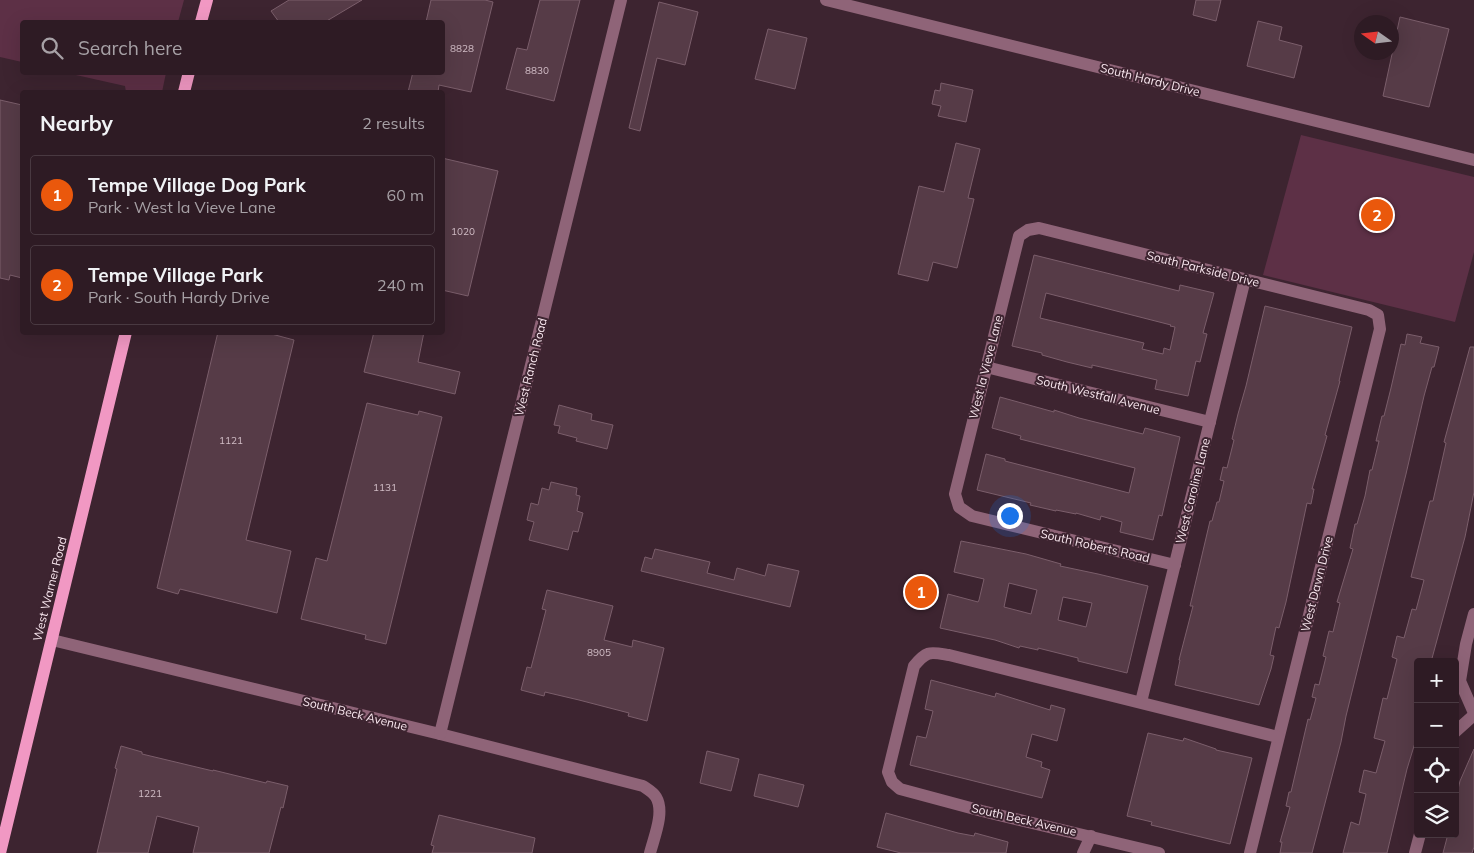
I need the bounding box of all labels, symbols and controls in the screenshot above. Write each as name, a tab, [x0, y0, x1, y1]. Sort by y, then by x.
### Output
north arrow	[1354, 15, 1399, 60]
search box	[20, 20, 445, 75]
icon: search	[38, 34, 66, 62]
text: Search here	[78, 36, 182, 60]
house number: 8828	[450, 42, 474, 55]
street label: South Hardy Drive	[1099, 60, 1201, 99]
house number: 8830	[525, 64, 549, 77]
text: Nearby	[40, 110, 113, 136]
text: 2 results	[362, 113, 425, 133]
text: Tempe Village Dog Park	[88, 173, 306, 197]
text: 1	[52, 185, 62, 205]
text: 60 m	[387, 185, 424, 205]
pin: 2	[1361, 196, 1393, 234]
text: Park · West la Vieve Lane	[88, 197, 276, 217]
house number: 1020	[451, 225, 475, 238]
street label: South Parkside Drive	[1145, 247, 1261, 290]
text: Tempe Village Park	[88, 263, 263, 287]
text: 2	[52, 275, 62, 295]
text: 240 m	[377, 275, 424, 295]
text: Park · South Hardy Drive	[88, 287, 270, 307]
street label: West la Vieve Lane	[965, 313, 1006, 420]
street label: West Ranch Road	[511, 316, 550, 417]
street label: South Westfall Avenue	[1035, 372, 1161, 417]
house number: 1121	[219, 434, 243, 447]
street label: West Caroline Lane	[1172, 436, 1213, 545]
house number: 1131	[373, 481, 397, 494]
your location	[997, 503, 1023, 529]
street label: South Roberts Road	[1039, 526, 1151, 565]
street label: West Dawn Drive	[1297, 534, 1336, 633]
street label: West Warner Road	[29, 535, 70, 643]
pin: 1	[905, 573, 937, 611]
house number: 8905	[587, 646, 611, 659]
map controls	[1414, 658, 1459, 838]
button: +	[1414, 658, 1459, 703]
street label: South Beck Avenue	[301, 693, 409, 734]
button: −	[1414, 703, 1459, 748]
button: locate	[1414, 748, 1459, 793]
house number: 1221	[138, 787, 162, 800]
button: layers	[1414, 793, 1459, 838]
street label: South Beck Avenue	[970, 800, 1078, 839]

